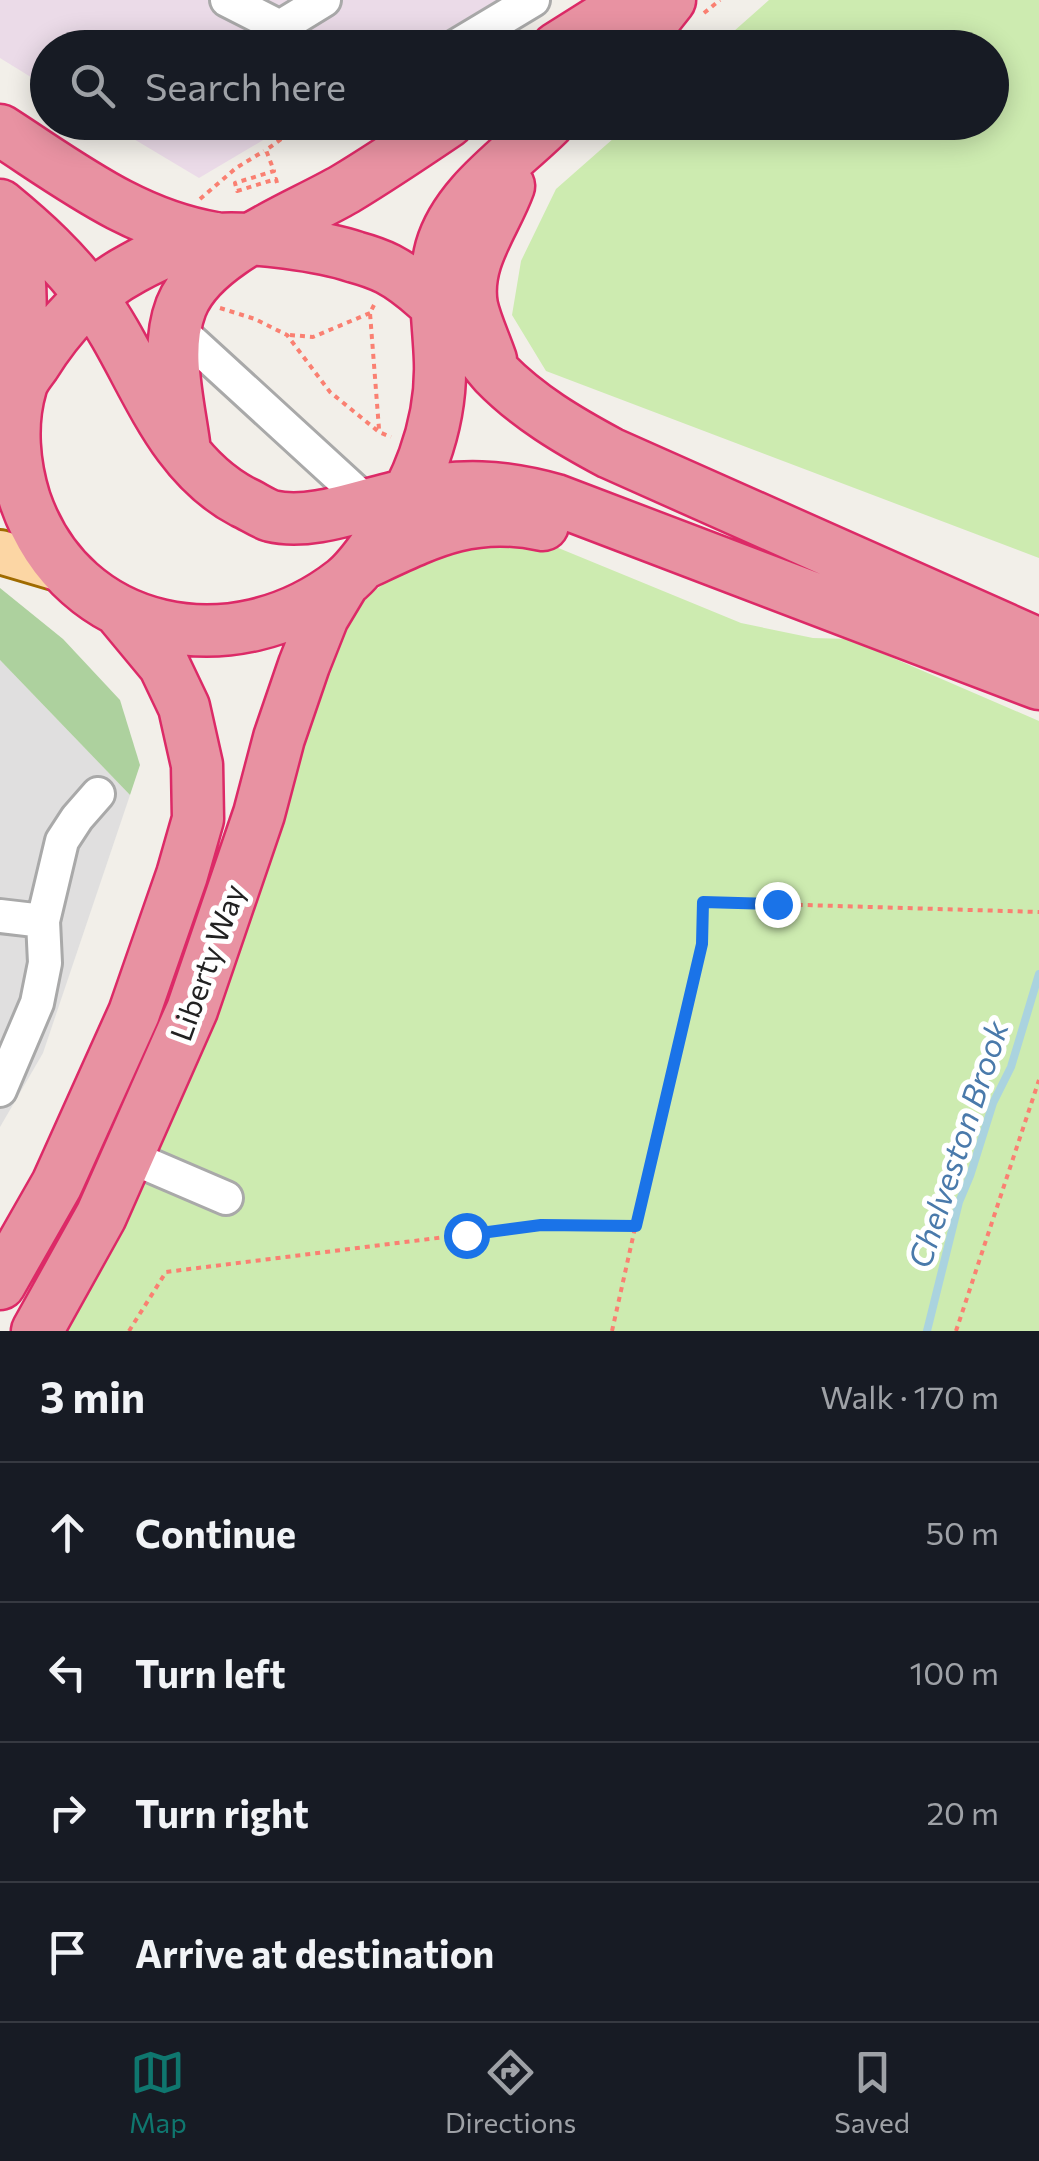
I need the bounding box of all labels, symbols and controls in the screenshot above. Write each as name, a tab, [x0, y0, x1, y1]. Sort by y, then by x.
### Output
search box	[30, 30, 1009, 140]
icon: search	[65, 58, 120, 113]
text: Search here	[145, 62, 346, 109]
street label: Liberty Way	[161, 879, 251, 1045]
route end	[755, 882, 801, 928]
water label: Chelveston Brook	[898, 1015, 1016, 1273]
route start	[444, 1213, 490, 1259]
text: 3 min	[40, 1370, 145, 1422]
text: Walk · 170 m	[821, 1376, 999, 1416]
icon: ahead	[40, 1505, 95, 1560]
text: Continue	[135, 1509, 296, 1556]
text: 50 m	[926, 1512, 999, 1552]
icon: left	[40, 1645, 95, 1700]
text: Turn left	[135, 1649, 286, 1696]
text: 100 m	[910, 1652, 999, 1692]
icon: right	[40, 1785, 95, 1840]
text: Turn right	[135, 1789, 309, 1836]
text: 20 m	[926, 1792, 999, 1832]
icon: arrive	[40, 1925, 95, 1980]
text: Arrive at destination	[135, 1929, 494, 1976]
tab: Map	[129, 2045, 187, 2139]
tab: Directions	[445, 2045, 576, 2139]
tab: Saved	[834, 2045, 910, 2139]

